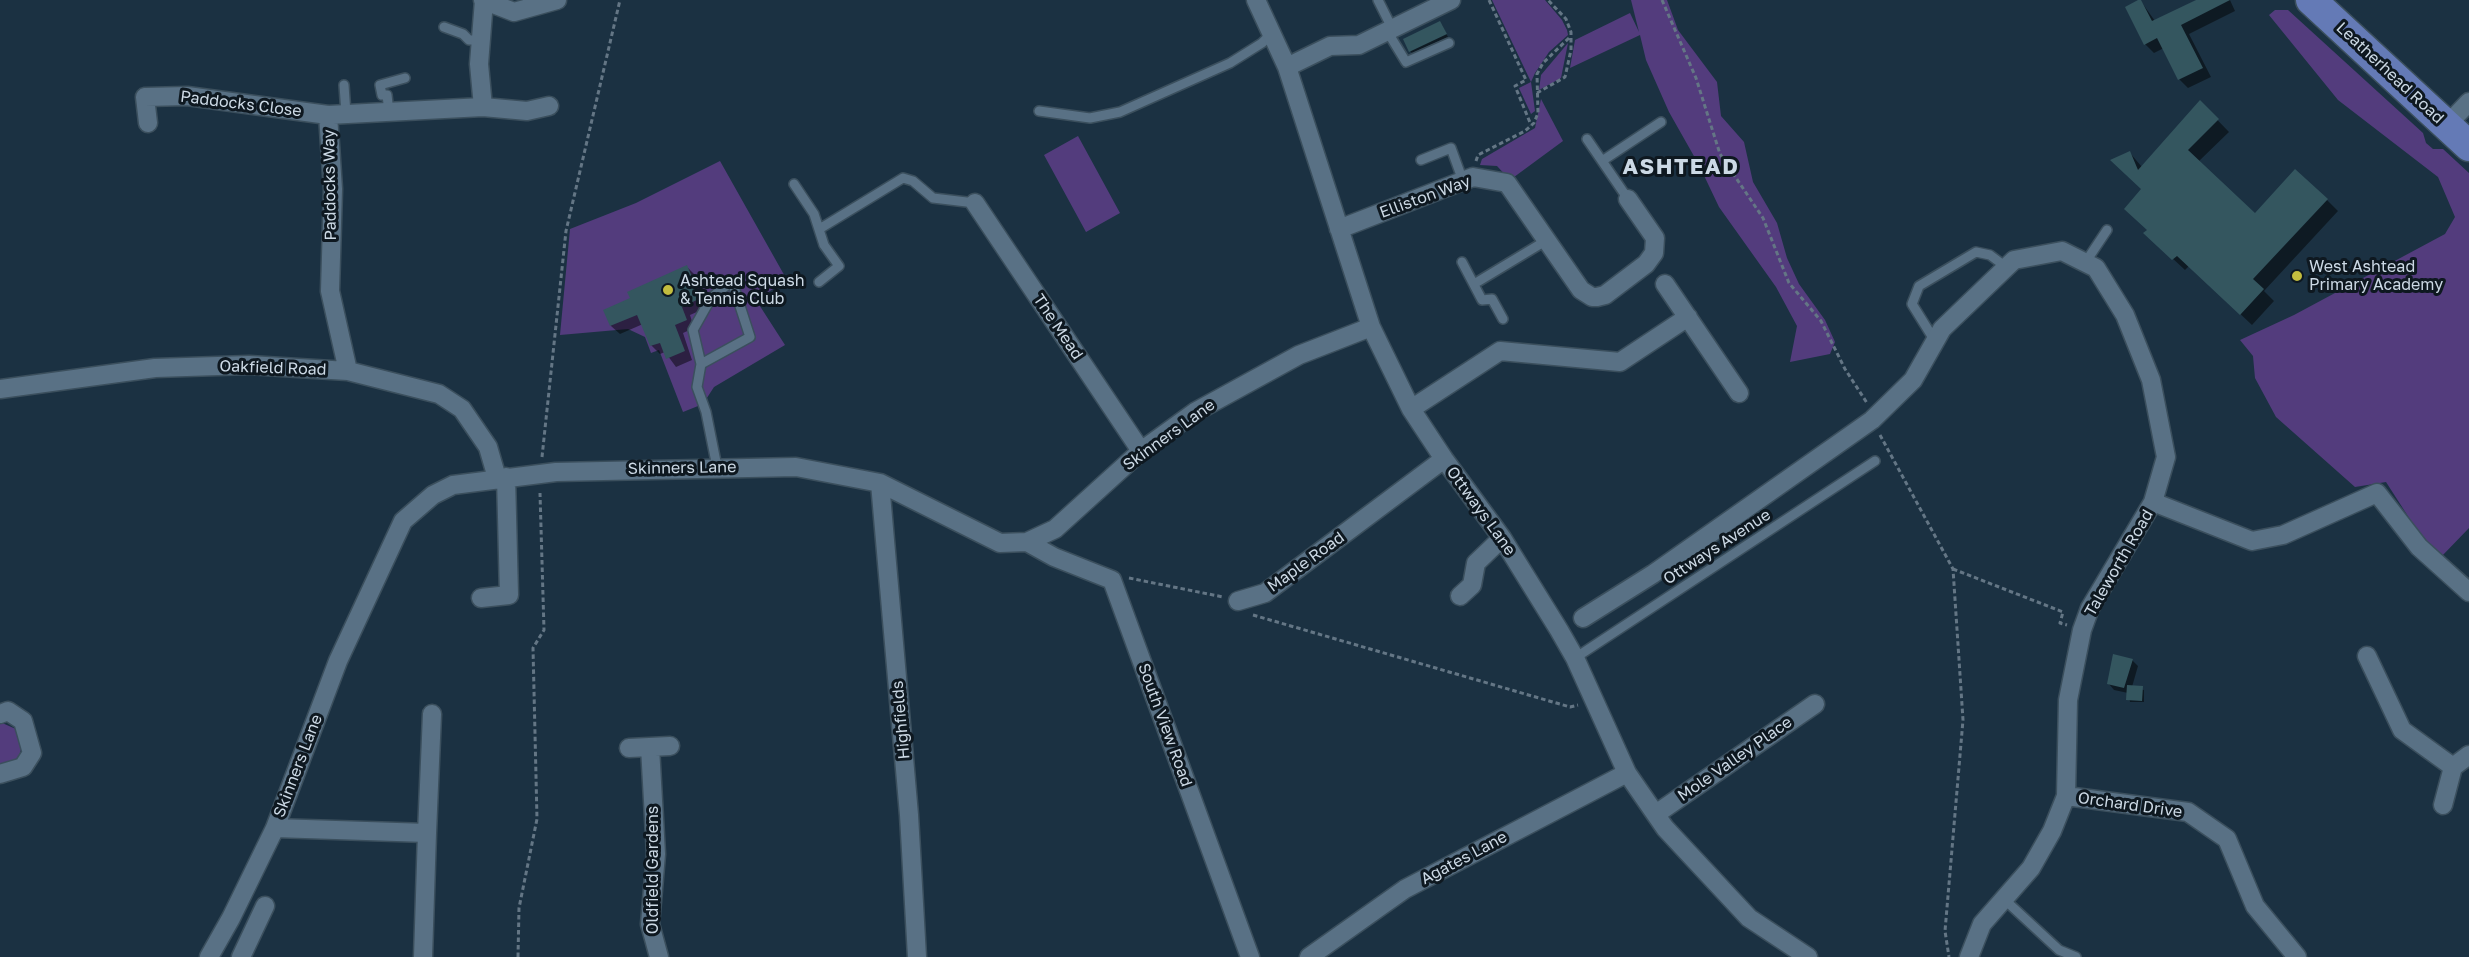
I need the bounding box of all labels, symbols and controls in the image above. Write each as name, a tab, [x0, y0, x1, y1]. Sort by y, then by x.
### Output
street label: Leatherhead Road	[2332, 18, 2448, 128]
street label: Paddocks Close	[179, 87, 303, 121]
street label: Paddocks Way	[319, 129, 341, 241]
district label: ASHTEAD	[1623, 154, 1739, 180]
street label: Elliston Way	[1377, 172, 1473, 222]
place label: West Ashtead Primary Academy	[2309, 257, 2443, 295]
marker: West Ashtead Primary Academy	[2290, 269, 2304, 283]
place label: Ashtead Squash & Tennis Club	[680, 271, 804, 309]
marker: Ashtead Squash & Tennis Club	[661, 283, 675, 297]
street label: The Mead	[1029, 291, 1087, 363]
street label: Oakfield Road	[219, 357, 327, 379]
street label: Skinners Lane	[1119, 395, 1219, 475]
street label: Skinners Lane	[627, 457, 737, 479]
street label: Ottways Lane	[1442, 463, 1520, 559]
street label: Ottways Avenue	[1660, 505, 1774, 589]
street label: Taleworth Road	[2081, 506, 2157, 620]
street label: Maple Road	[1264, 528, 1348, 596]
street label: South View Road	[1134, 661, 1196, 789]
street label: Highfields	[888, 680, 914, 760]
street label: Skinners Lane	[270, 712, 326, 820]
street label: Mole Valley Place	[1674, 712, 1796, 806]
street label: Orchard Drive	[2077, 788, 2183, 822]
street label: Oldfield Gardens	[643, 806, 663, 934]
street label: Agates Lane	[1418, 827, 1510, 889]

